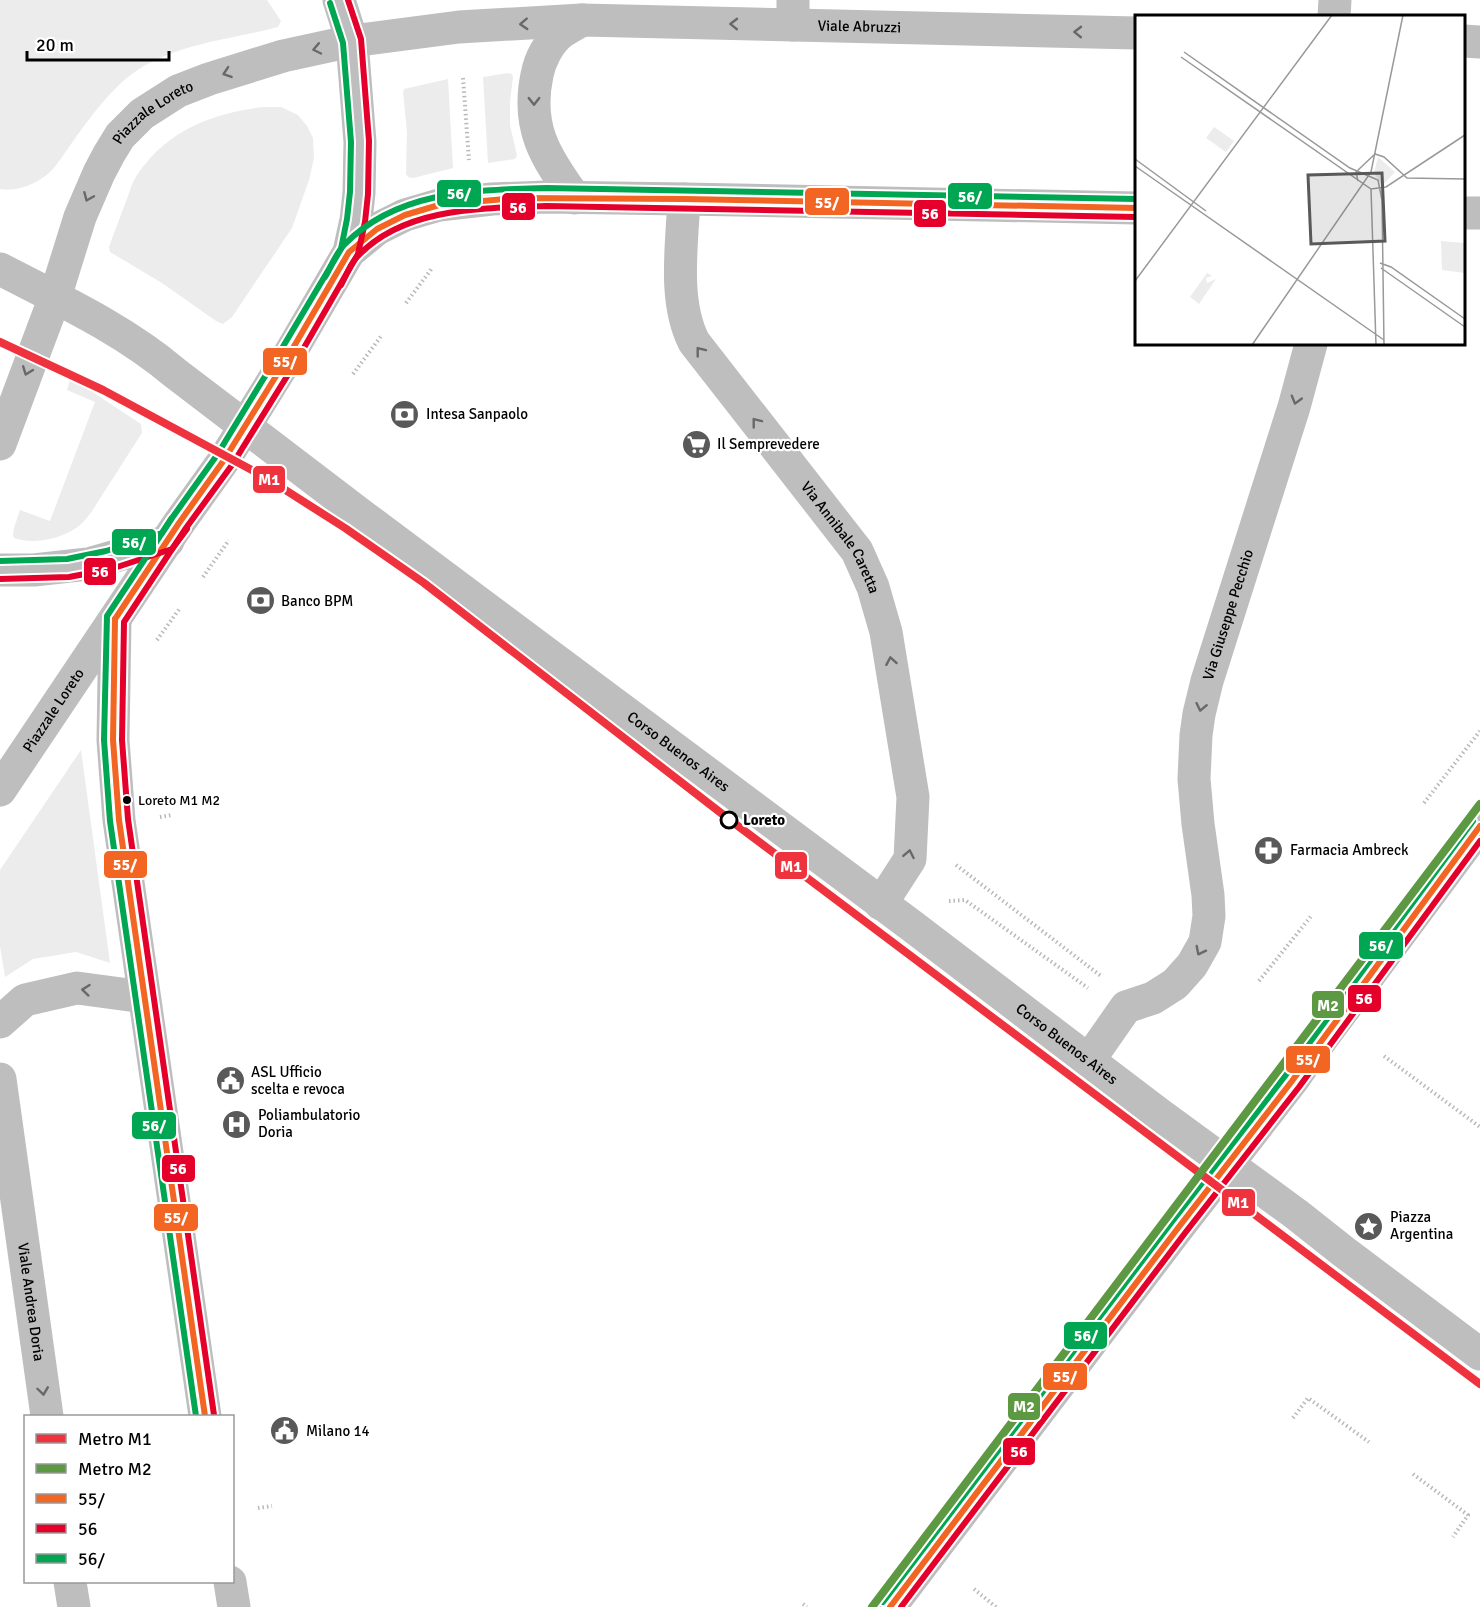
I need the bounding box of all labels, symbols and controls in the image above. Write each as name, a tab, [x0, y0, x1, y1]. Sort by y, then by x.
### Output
inset map	[1135, 15, 1465, 345]
one-way arrow	[519, 17, 528, 30]
street label: Viale Abruzzi	[817, 17, 901, 36]
one-way arrow	[730, 18, 739, 30]
scale bar	[27, 24, 170, 62]
one-way arrow	[1074, 26, 1083, 38]
text: 20 m	[36, 34, 74, 56]
one-way arrow	[312, 41, 322, 54]
one-way arrow	[222, 65, 233, 78]
street label: Piazzale Loreto	[108, 77, 196, 147]
one-way arrow	[528, 97, 540, 106]
line badge: 56/	[436, 179, 482, 208]
line badge: 56/	[947, 182, 993, 210]
text: 56/	[447, 184, 472, 204]
line badge: 55/	[804, 187, 850, 216]
text: 56/	[958, 187, 983, 207]
one-way arrow	[84, 191, 96, 202]
line badge: 56	[501, 192, 536, 221]
text: 55/	[815, 193, 840, 213]
text: 56	[509, 198, 527, 218]
line badge: 56	[913, 199, 947, 228]
text: 56	[921, 204, 939, 224]
one-way arrow	[697, 346, 708, 357]
line badge: 55/	[262, 347, 308, 376]
text: 55/	[273, 352, 298, 372]
one-way arrow	[22, 366, 35, 376]
one-way arrow	[1291, 394, 1303, 405]
bank icon: Intesa Sanpaolo	[389, 398, 421, 430]
place label: Intesa Sanpaolo	[426, 405, 528, 423]
one-way arrow	[753, 418, 764, 429]
supermarket icon: Il Semprevedere	[680, 428, 712, 460]
place label: Il Semprevedere	[717, 435, 820, 453]
line badge: M1	[252, 465, 286, 494]
text: M1	[258, 470, 280, 490]
street label: Via Annibale Caretta	[797, 478, 883, 595]
line badge: 56/	[111, 528, 157, 556]
text: 56/	[122, 533, 147, 553]
street label: Via Giuseppe Pecchio	[1199, 547, 1257, 682]
line badge: 56	[83, 557, 117, 586]
text: 56	[91, 562, 109, 582]
bank icon: Banco BPM	[244, 585, 276, 617]
place label: Banco BPM	[281, 592, 353, 610]
one-way arrow	[885, 656, 897, 666]
street label: Piazzale Loreto	[19, 665, 88, 756]
one-way arrow	[1195, 701, 1208, 711]
street label: Corso Buenos Aires	[624, 708, 734, 796]
place label: Loreto M1 M2	[138, 792, 220, 809]
marker: Loreto M1 M2	[121, 794, 133, 806]
marker: Loreto	[720, 811, 738, 829]
place label: Loreto	[743, 811, 785, 829]
pharmacy icon: Farmacia Ambreck	[1253, 834, 1285, 866]
place label: Farmacia Ambreck	[1290, 841, 1409, 859]
one-way arrow	[902, 849, 915, 859]
line badge: 55/	[103, 850, 148, 879]
line badge: M1	[774, 851, 808, 880]
text: 55/	[113, 855, 138, 875]
text: M1	[780, 857, 802, 877]
line badge: 56/	[1358, 931, 1404, 960]
text: 56/	[1369, 936, 1394, 956]
one-way arrow	[1195, 945, 1207, 956]
one-way arrow	[81, 984, 90, 997]
line badge: 56	[1347, 984, 1382, 1013]
text: 56	[1355, 989, 1373, 1009]
line badge: M2	[1311, 990, 1345, 1019]
text: M2	[1317, 996, 1339, 1016]
street label: Corso Buenos Aires	[1012, 999, 1122, 1089]
line badge: 55/	[1285, 1045, 1331, 1074]
text: 55/	[1296, 1050, 1321, 1070]
place label: ASL Ufficio scelta e revoca	[251, 1063, 345, 1098]
public building icon: ASL Ufficio scelta e revoca	[214, 1065, 246, 1097]
place label: Poliambulatorio Doria	[258, 1106, 361, 1141]
hospital icon: Poliambulatorio Doria	[221, 1108, 253, 1140]
line badge: 56/	[131, 1111, 177, 1140]
text: 56/	[142, 1116, 167, 1136]
line badge: 56	[161, 1154, 196, 1183]
text: 56	[169, 1159, 187, 1179]
line badge: M1	[1221, 1188, 1256, 1217]
text: M1	[1227, 1193, 1249, 1213]
line badge: 55/	[153, 1203, 199, 1232]
text: 55/	[164, 1208, 189, 1228]
place label: Piazza Argentina	[1390, 1208, 1453, 1243]
place icon: Piazza Argentina	[1353, 1210, 1385, 1242]
street label: Viale Andrea Doria	[14, 1241, 48, 1362]
line badge: 56/	[1063, 1321, 1108, 1350]
text: 56/	[1074, 1326, 1099, 1346]
line badge: 55/	[1042, 1362, 1088, 1391]
text: 55/	[1053, 1367, 1078, 1387]
one-way arrow	[37, 1386, 49, 1396]
line badge: M2	[1007, 1392, 1041, 1421]
text: M2	[1013, 1397, 1035, 1417]
legend	[24, 1415, 234, 1583]
public building icon: Milano 14	[269, 1415, 301, 1447]
place label: Milano 14	[306, 1422, 370, 1440]
text: Metro M1	[78, 1428, 152, 1450]
line badge: 56	[1002, 1437, 1036, 1466]
text: 56	[1010, 1442, 1028, 1462]
text: Metro M2	[78, 1458, 152, 1480]
text: 55/	[78, 1488, 105, 1510]
text: 56	[78, 1518, 97, 1540]
text: 56/	[78, 1548, 105, 1570]

